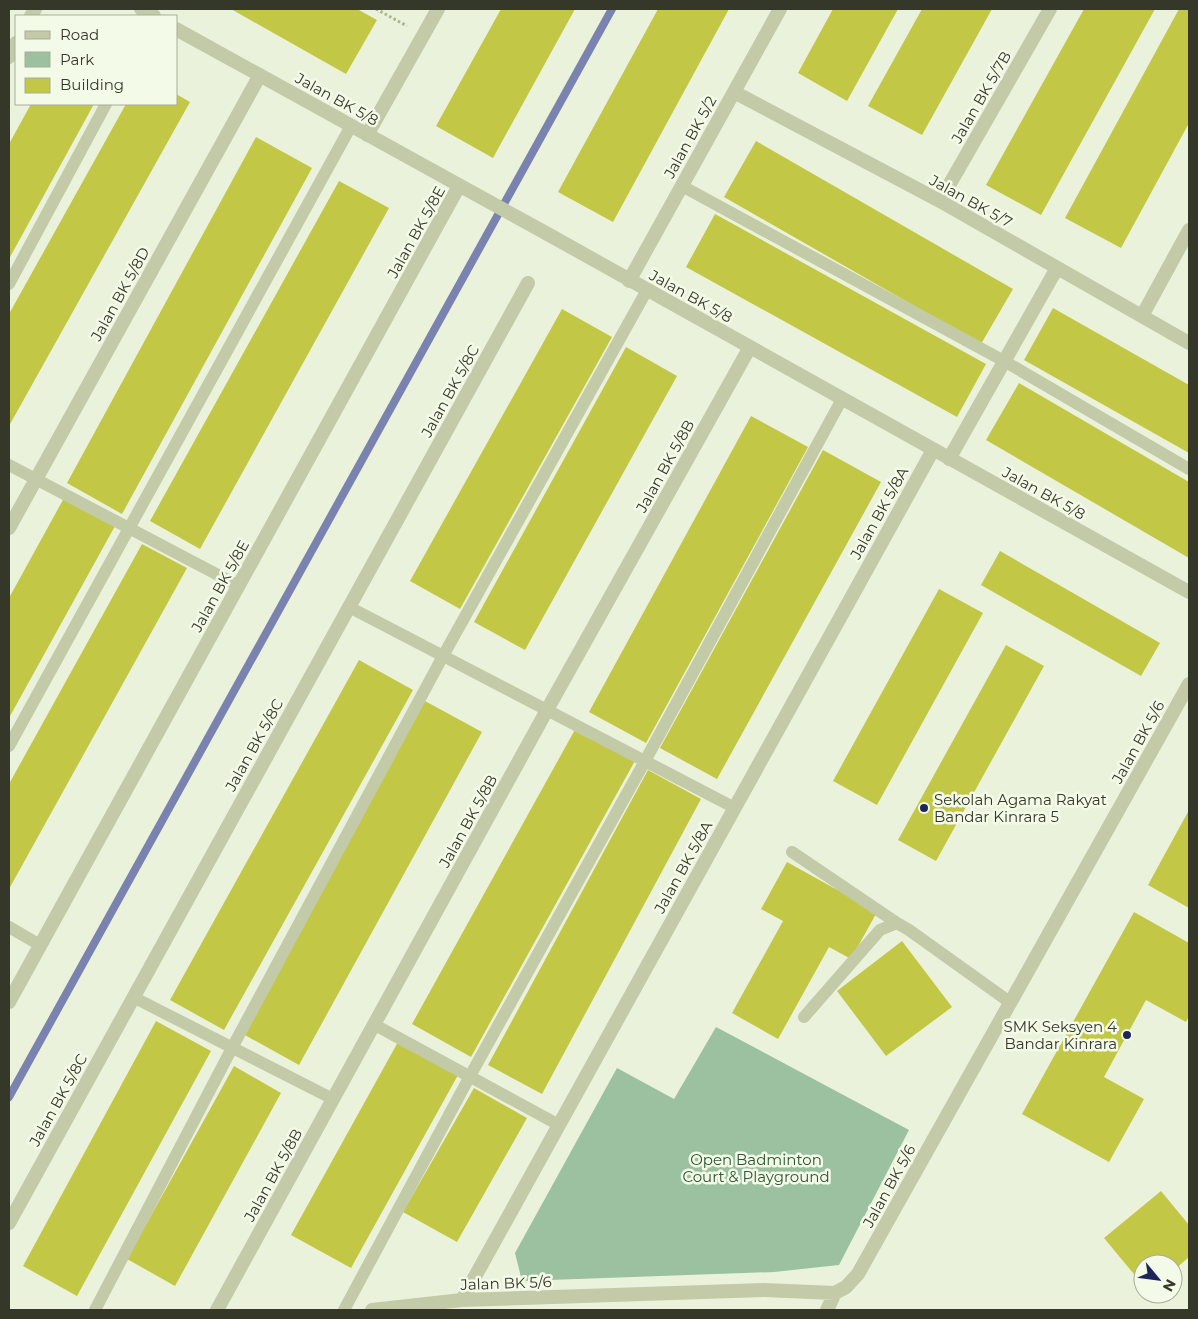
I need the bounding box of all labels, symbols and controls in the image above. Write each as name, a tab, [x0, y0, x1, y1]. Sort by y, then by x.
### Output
legend	[15, 15, 178, 105]
text: Road	[60, 25, 99, 44]
street label: Jalan BK 5/7B	[946, 48, 1015, 147]
text: Park	[60, 50, 94, 69]
street label: Jalan BK 5/8	[291, 68, 382, 130]
text: Building	[60, 75, 124, 94]
street label: Jalan BK 5/2	[659, 92, 720, 182]
street label: Jalan BK 5/7	[925, 170, 1016, 232]
street label: Jalan BK 5/8E	[382, 183, 449, 282]
street label: Jalan BK 5/8D	[86, 244, 154, 345]
street label: Jalan BK 5/8	[645, 265, 736, 327]
street label: Jalan BK 5/8C	[416, 341, 483, 441]
street label: Jalan BK 5/8B	[631, 416, 698, 517]
street label: Jalan BK 5/8	[998, 462, 1089, 524]
street label: Jalan BK 5/8A	[845, 463, 912, 563]
street label: Jalan BK 5/8E	[186, 537, 253, 636]
street label: Jalan BK 5/8C	[220, 695, 287, 795]
street label: Jalan BK 5/6	[1107, 697, 1169, 788]
street label: Jalan BK 5/8B	[434, 771, 501, 872]
place label: Sekolah Agama Rakyat Bandar Kinrara 5	[934, 790, 1107, 826]
marker: Sekolah Agama Rakyat Bandar Kinrara 5	[918, 802, 930, 814]
street label: Jalan BK 5/8A	[649, 817, 716, 917]
place label: SMK Seksyen 4 Bandar Kinrara	[1004, 1017, 1117, 1053]
marker: SMK Seksyen 4 Bandar Kinrara	[1121, 1029, 1133, 1041]
street label: Jalan BK 5/8C	[24, 1050, 91, 1150]
street label: Jalan BK 5/8B	[239, 1125, 306, 1226]
street label: Jalan BK 5/6	[858, 1141, 920, 1232]
park label: Open Badminton Court & Playground	[682, 1150, 830, 1186]
north arrow	[1133, 1254, 1183, 1304]
street label: Jalan BK 5/6	[459, 1272, 552, 1294]
text: N	[1159, 1276, 1180, 1295]

